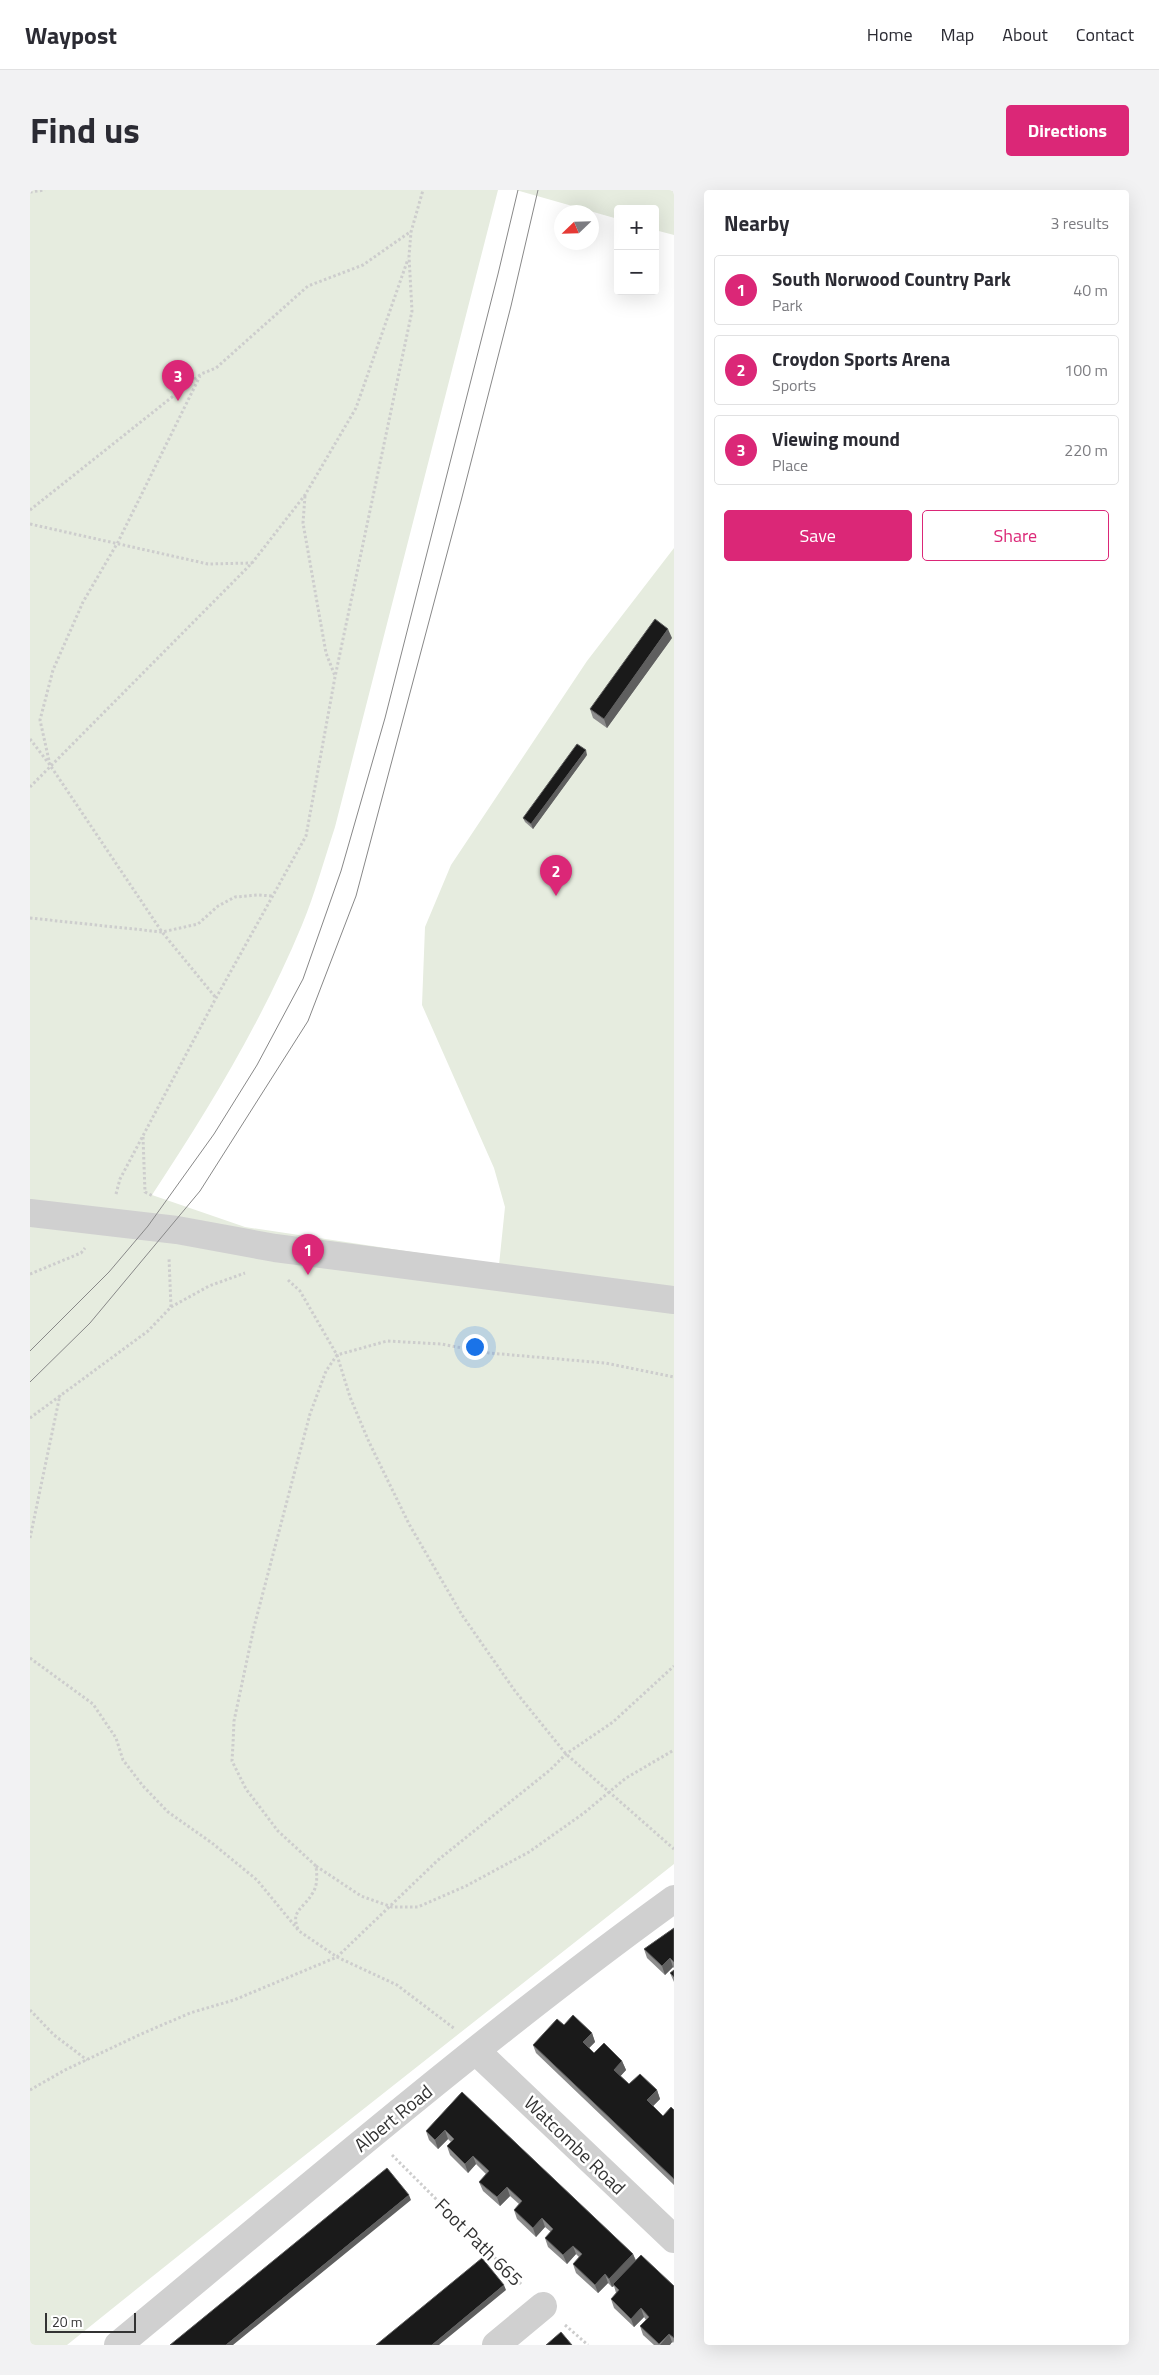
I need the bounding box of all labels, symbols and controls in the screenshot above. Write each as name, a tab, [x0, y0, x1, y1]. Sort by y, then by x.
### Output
text: Waypost	[25, 17, 117, 53]
text: Home	[867, 21, 913, 48]
text: Map	[941, 21, 974, 48]
text: About	[1002, 21, 1048, 48]
text: Contact	[1076, 21, 1134, 48]
text: Find us	[30, 103, 140, 157]
button: Directions	[1006, 105, 1129, 156]
north arrow	[554, 205, 599, 250]
map controls	[614, 205, 659, 295]
button: +	[614, 205, 659, 250]
text: Nearby	[724, 207, 789, 239]
text: 3 results	[1050, 211, 1109, 235]
button: −	[614, 250, 659, 295]
text: South Norwood Country Park	[772, 264, 1011, 293]
text: 1	[737, 278, 745, 302]
text: 40 m	[1073, 278, 1108, 302]
text: Park	[772, 293, 803, 317]
text: Croydon Sports Arena	[772, 344, 950, 373]
text: 2	[737, 358, 745, 382]
text: 100 m	[1064, 358, 1108, 382]
pin: 3	[162, 360, 194, 401]
text: Sports	[772, 373, 816, 397]
text: Viewing mound	[772, 424, 900, 453]
text: 3	[737, 438, 745, 462]
text: 220 m	[1064, 438, 1108, 462]
text: Place	[772, 453, 808, 477]
button: Save	[724, 510, 912, 561]
button: Share	[922, 510, 1109, 561]
pin: 2	[540, 855, 572, 896]
pin: 1	[292, 1234, 324, 1275]
your location	[462, 1334, 488, 1360]
street label: Albert Road	[347, 2077, 438, 2158]
street label: Watcombe Road	[518, 2088, 633, 2201]
street label: Foot Path 665	[429, 2191, 530, 2292]
scale bar	[45, 2310, 136, 2333]
text: 20 m	[52, 2311, 82, 2332]

